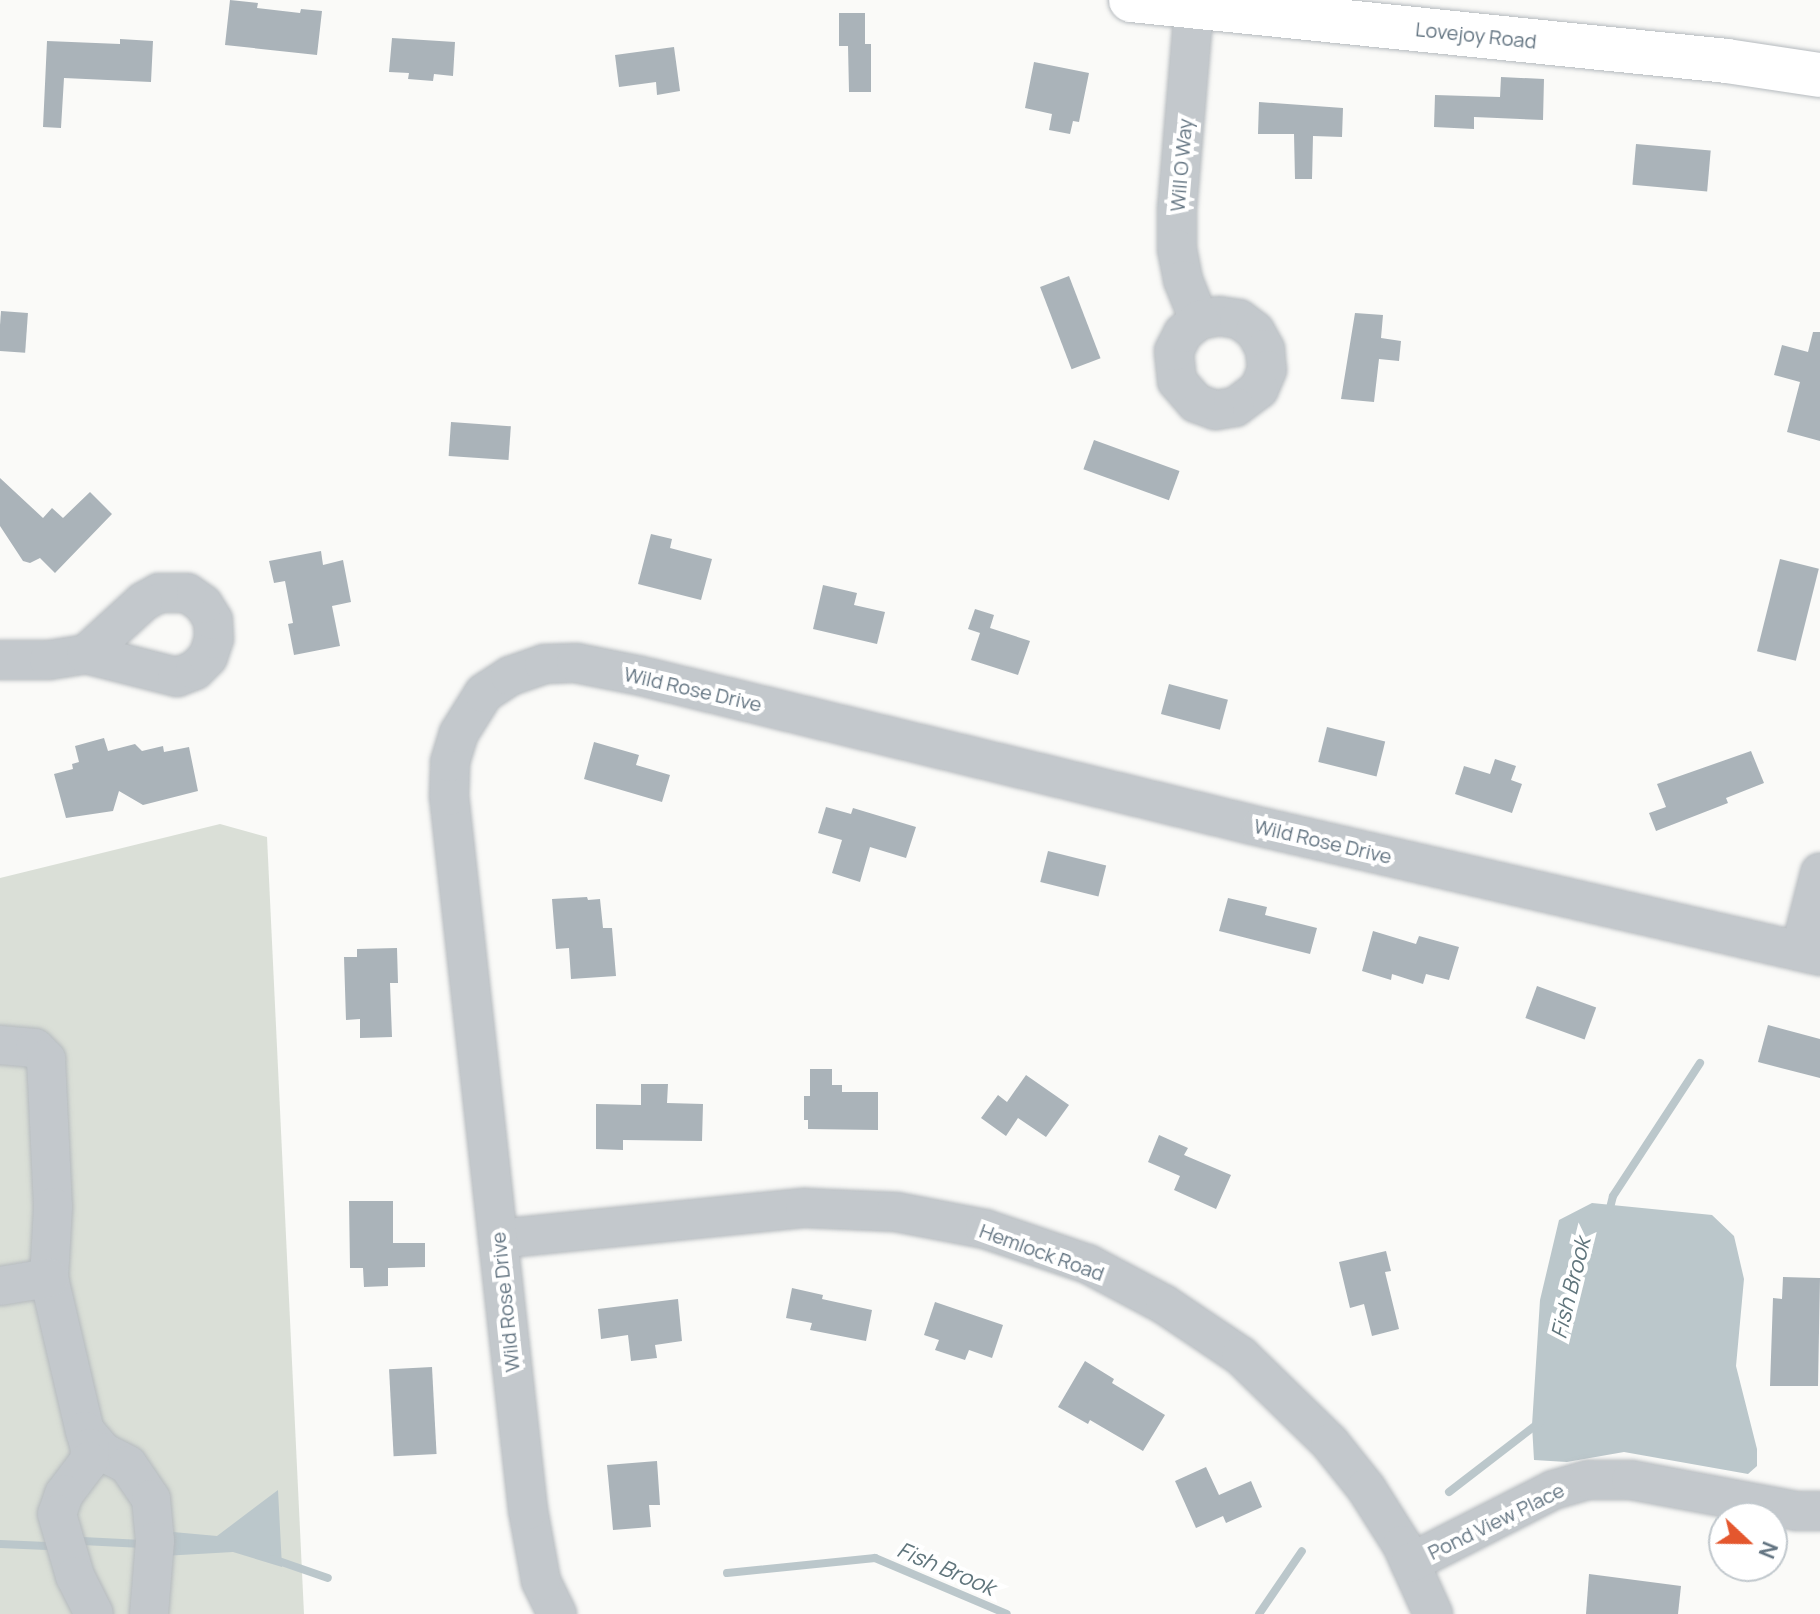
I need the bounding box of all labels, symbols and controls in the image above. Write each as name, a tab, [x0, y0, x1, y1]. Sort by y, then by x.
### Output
street label: Lovejoy Road	[1414, 17, 1538, 53]
street label: Will O Way	[1165, 117, 1197, 213]
street label: Wild Rose Drive	[622, 661, 764, 717]
street label: Wild Rose Drive	[1252, 813, 1394, 869]
street label: Hemlock Road	[976, 1218, 1108, 1286]
street label: Wild Rose Drive	[486, 1231, 524, 1373]
water label: Fish Brook	[1546, 1235, 1596, 1341]
street label: Pond View Place	[1424, 1478, 1568, 1564]
north arrow	[1708, 1502, 1788, 1582]
water label: Fish Brook	[893, 1537, 999, 1601]
text: N	[1752, 1537, 1785, 1563]

